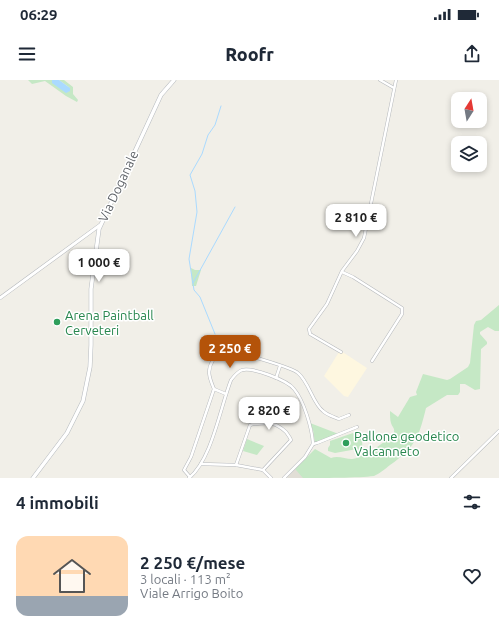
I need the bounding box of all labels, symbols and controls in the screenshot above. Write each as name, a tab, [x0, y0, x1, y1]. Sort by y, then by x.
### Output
text: 06:29	[20, 6, 58, 23]
icon: menu	[16, 43, 38, 65]
icon: share	[461, 43, 483, 65]
text: Roofr	[225, 44, 274, 64]
north arrow	[451, 92, 487, 128]
map controls	[451, 92, 487, 172]
button: layers	[451, 136, 487, 172]
street label: Via Doganale	[95, 148, 141, 224]
pin: 2 810 €	[319, 204, 393, 238]
text: 2 810 €	[335, 210, 377, 224]
pin: 1 000 €	[62, 249, 136, 283]
text: 1 000 €	[78, 255, 120, 269]
place label: Arena Paintball Cerveteri	[65, 308, 154, 337]
marker: Arena Paintball Cerveteri	[52, 317, 62, 327]
pin: 2 250 €	[193, 335, 267, 369]
text: 2 250 €	[209, 341, 251, 355]
pin: 2 820 €	[232, 397, 306, 431]
text: 2 820 €	[248, 403, 290, 417]
place label: Pallone geodetico Valcanneto	[354, 429, 459, 458]
marker: Pallone geodetico Valcanneto	[341, 438, 351, 448]
icon: filters	[461, 491, 483, 513]
text: 4 immobili	[16, 493, 99, 512]
icon: home	[48, 552, 96, 600]
text: 2 250 €/mese	[140, 553, 245, 572]
icon: heart	[461, 565, 483, 587]
text: 3 locali · 113 m²	[140, 572, 231, 586]
text: Viale Arrigo Boito	[140, 586, 243, 600]

